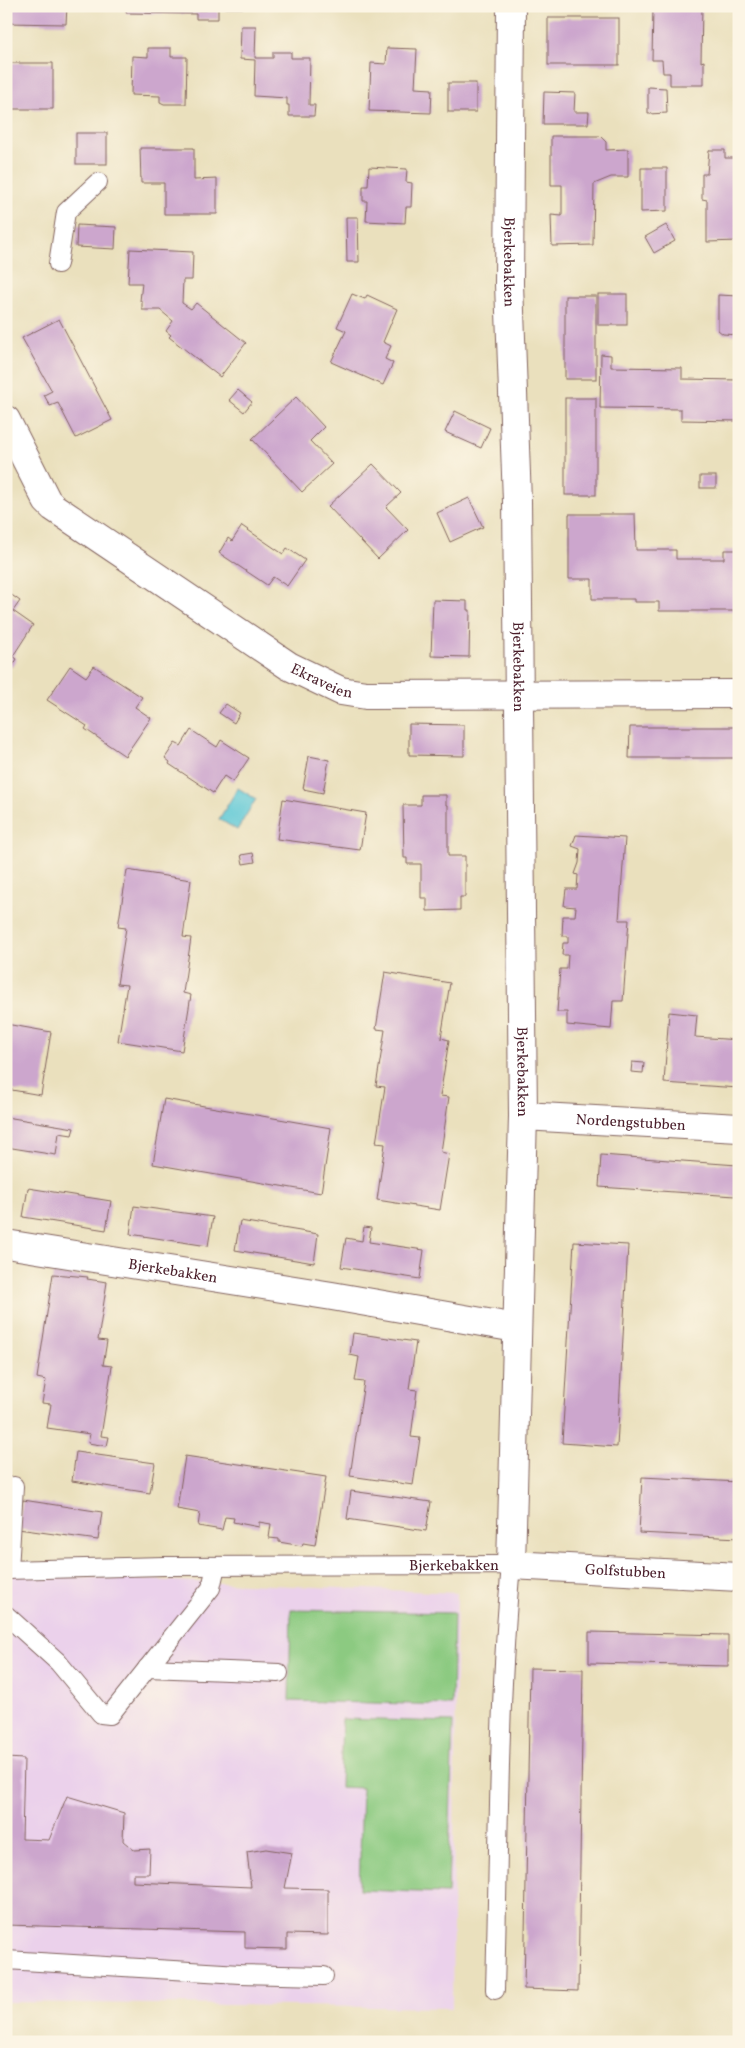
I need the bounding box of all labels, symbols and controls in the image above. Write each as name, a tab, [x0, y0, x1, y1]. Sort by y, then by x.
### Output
street label: Bjerkebakken	[497, 217, 519, 307]
street label: Bjerkebakken	[506, 622, 528, 712]
street label: Ekraveien	[287, 659, 354, 705]
street label: Bjerkebakken	[510, 1027, 532, 1117]
street label: Nordengstubben	[575, 1110, 686, 1137]
street label: Bjerkebakken	[127, 1255, 219, 1290]
street label: Bjerkebakken	[409, 1556, 499, 1577]
street label: Golfstubben	[584, 1560, 666, 1585]

